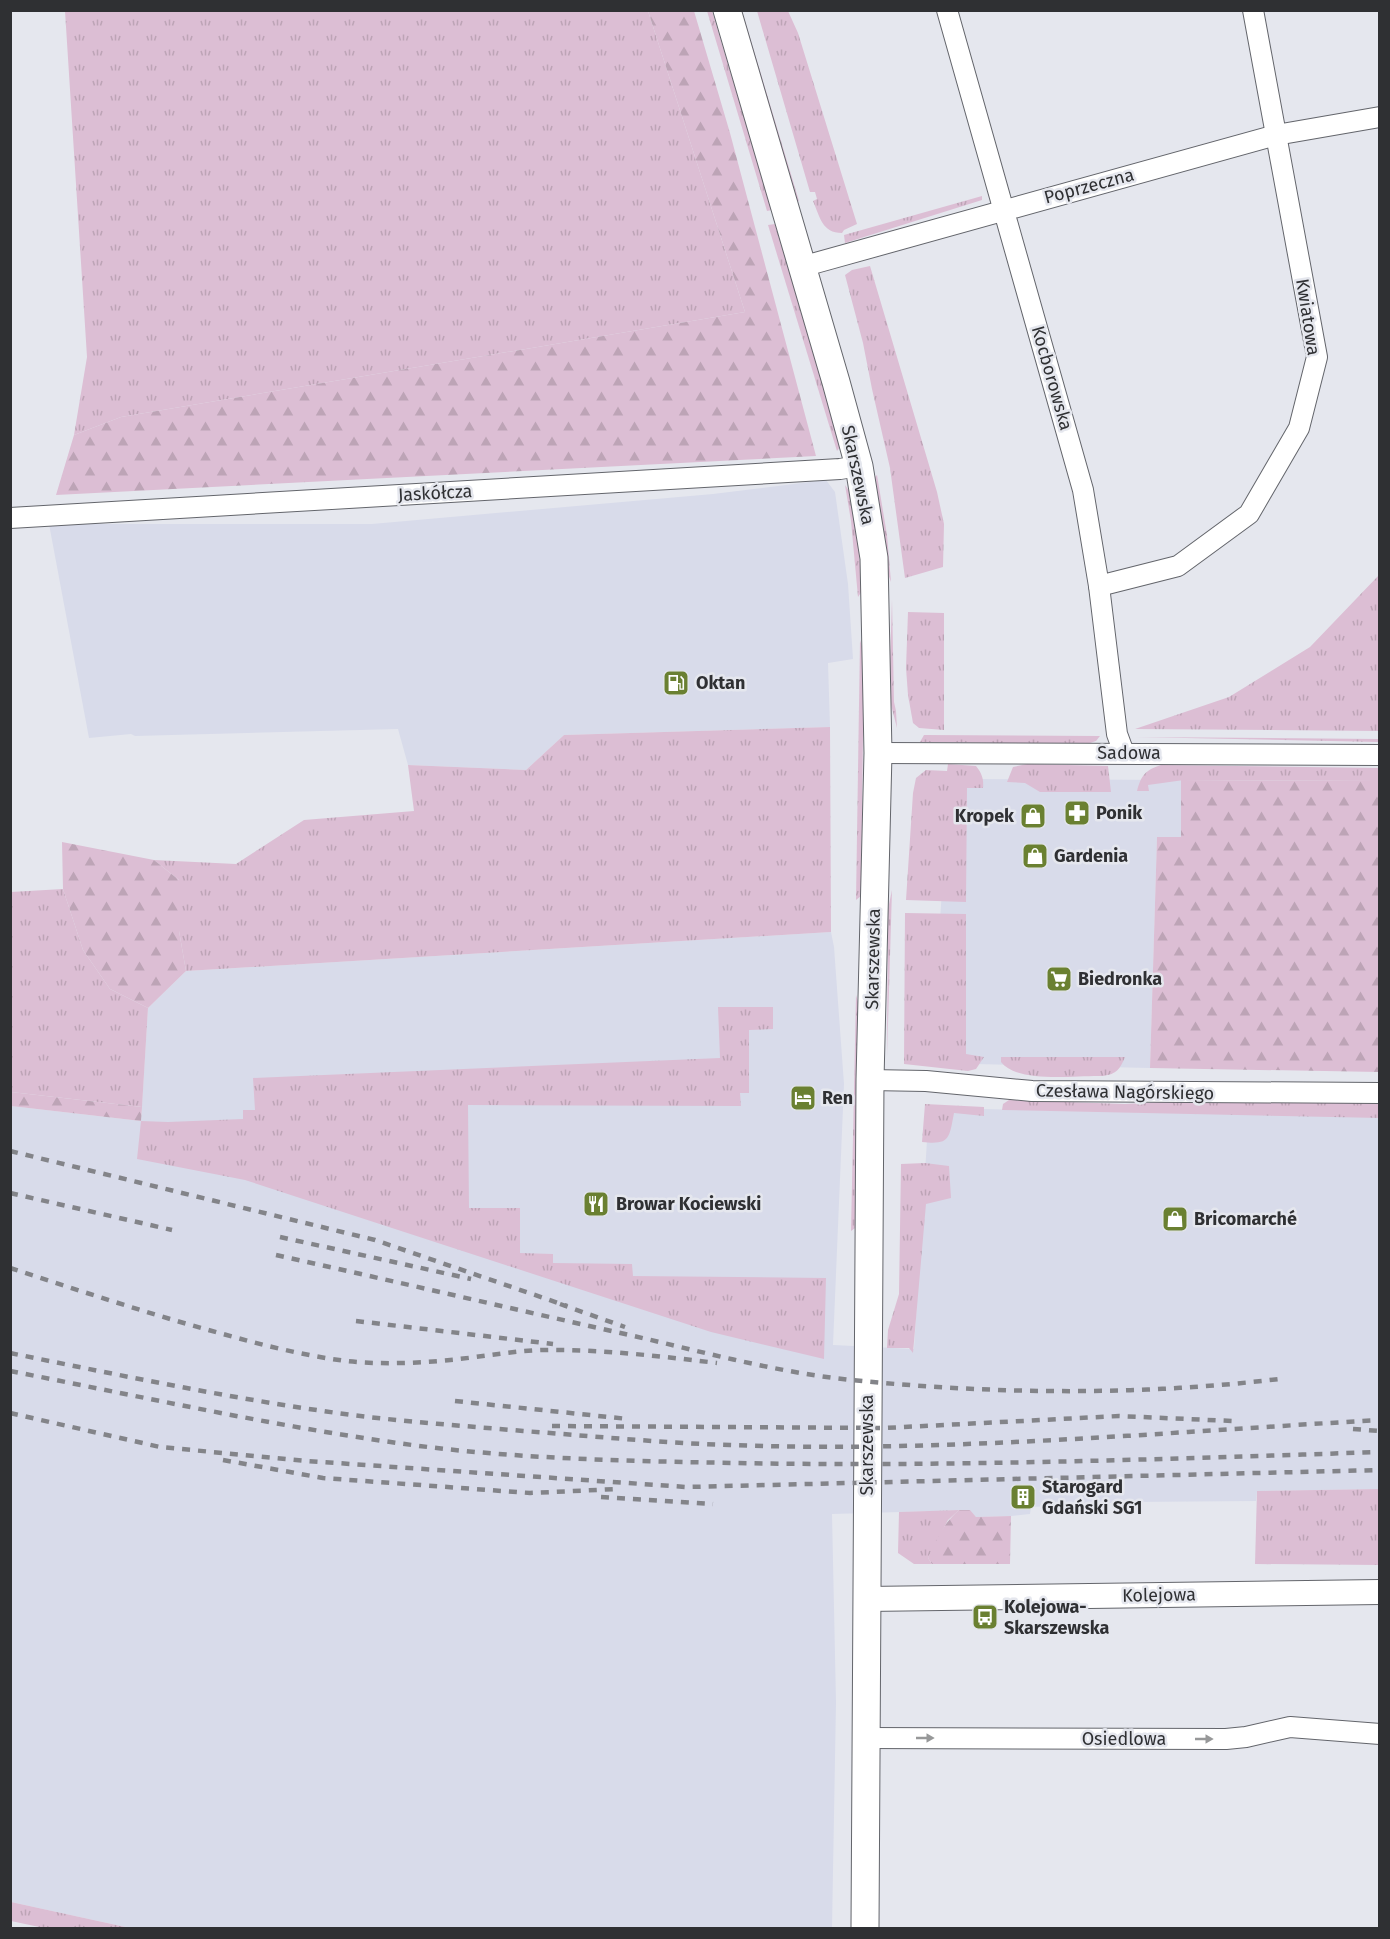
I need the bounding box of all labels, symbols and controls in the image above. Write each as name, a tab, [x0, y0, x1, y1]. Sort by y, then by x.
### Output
street label: Poprzeczna	[1042, 163, 1136, 209]
street label: Kwiatowa	[1291, 277, 1325, 357]
street label: Kocborowska	[1027, 323, 1077, 433]
street label: Skarszewska	[837, 423, 879, 527]
street label: Jaskółcza	[397, 480, 473, 506]
fuel station icon: Oktan	[661, 668, 691, 698]
place label: Oktan	[696, 672, 745, 694]
street label: Sadowa	[1097, 742, 1161, 764]
pharmacy icon: Ponik	[1062, 798, 1092, 828]
shop icon: Kropek	[1018, 801, 1048, 831]
place label: Ponik	[1096, 802, 1143, 824]
place label: Kropek	[955, 805, 1015, 827]
shop icon: Gardenia	[1020, 841, 1050, 871]
place label: Gardenia	[1054, 845, 1128, 867]
street label: Skarszewska	[861, 908, 885, 1010]
supermarket icon: Biedronka	[1044, 964, 1074, 994]
place label: Biedronka	[1078, 968, 1162, 990]
street label: Czesława Nagórskiego	[1036, 1079, 1214, 1105]
hotel icon: Ren	[788, 1083, 818, 1113]
place label: Ren	[822, 1087, 853, 1109]
restaurant icon: Browar Kociewski	[581, 1189, 611, 1219]
place label: Browar Kociewski	[616, 1193, 761, 1215]
shop icon: Bricomarché	[1160, 1204, 1190, 1234]
place label: Bricomarché	[1194, 1208, 1297, 1230]
street label: Skarszewska	[856, 1394, 878, 1496]
place label: Starogard Gdański SG1	[1042, 1476, 1142, 1519]
building icon: Starogard Gdański SG1	[1008, 1482, 1038, 1512]
street label: Kolejowa	[1122, 1583, 1196, 1607]
place label: Kolejowa- Skarszewska	[1004, 1596, 1109, 1639]
bus stop icon: Kolejowa- Skarszewska	[970, 1602, 1000, 1632]
street label: Osiedlowa	[1082, 1728, 1166, 1750]
one-way arrow	[915, 1733, 934, 1743]
one-way arrow	[1194, 1734, 1213, 1744]

